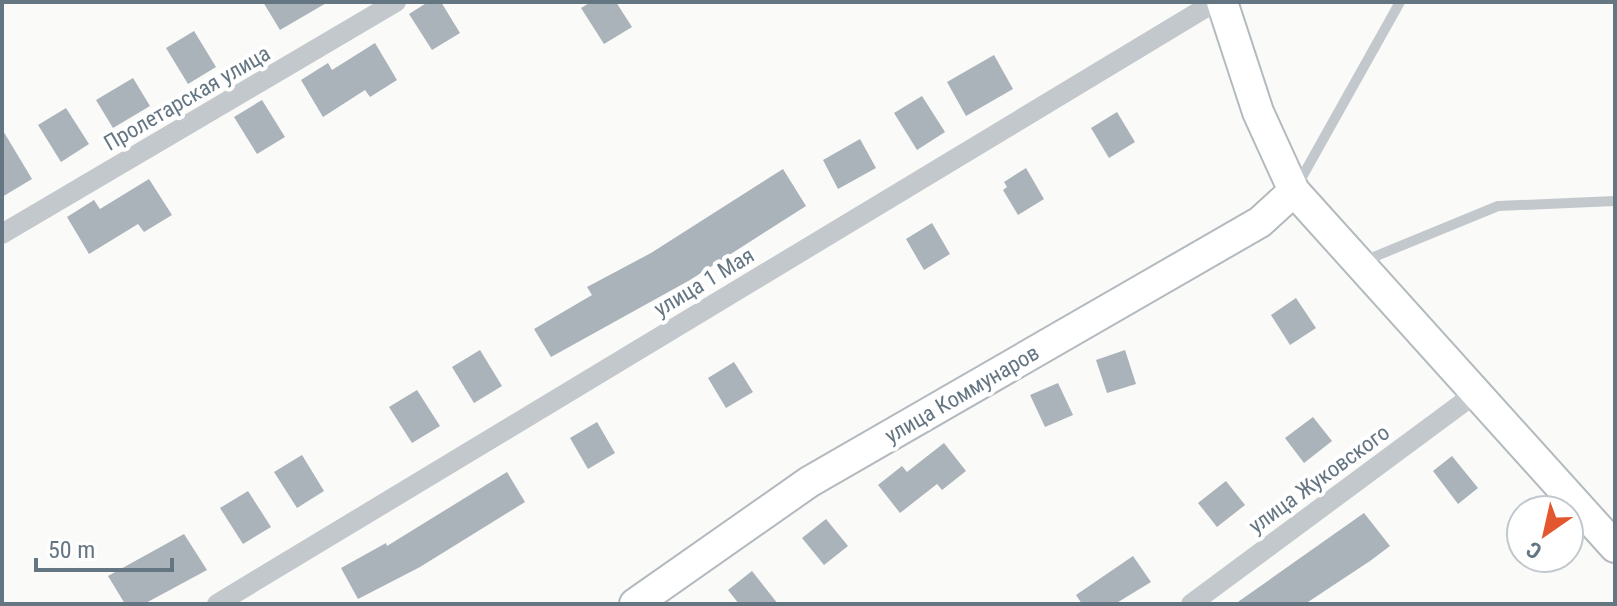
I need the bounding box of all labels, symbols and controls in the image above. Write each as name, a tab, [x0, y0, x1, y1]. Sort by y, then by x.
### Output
street label: Пролетарская улица	[100, 40, 274, 156]
street label: улица 1 Мая	[650, 242, 758, 322]
street label: улица Коммунаров	[881, 340, 1043, 448]
street label: улица Жуковского	[1244, 420, 1394, 538]
north arrow	[1505, 494, 1585, 574]
scale bar	[36, 522, 172, 572]
text: 50 m	[48, 536, 95, 564]
text: С	[1522, 536, 1546, 564]

